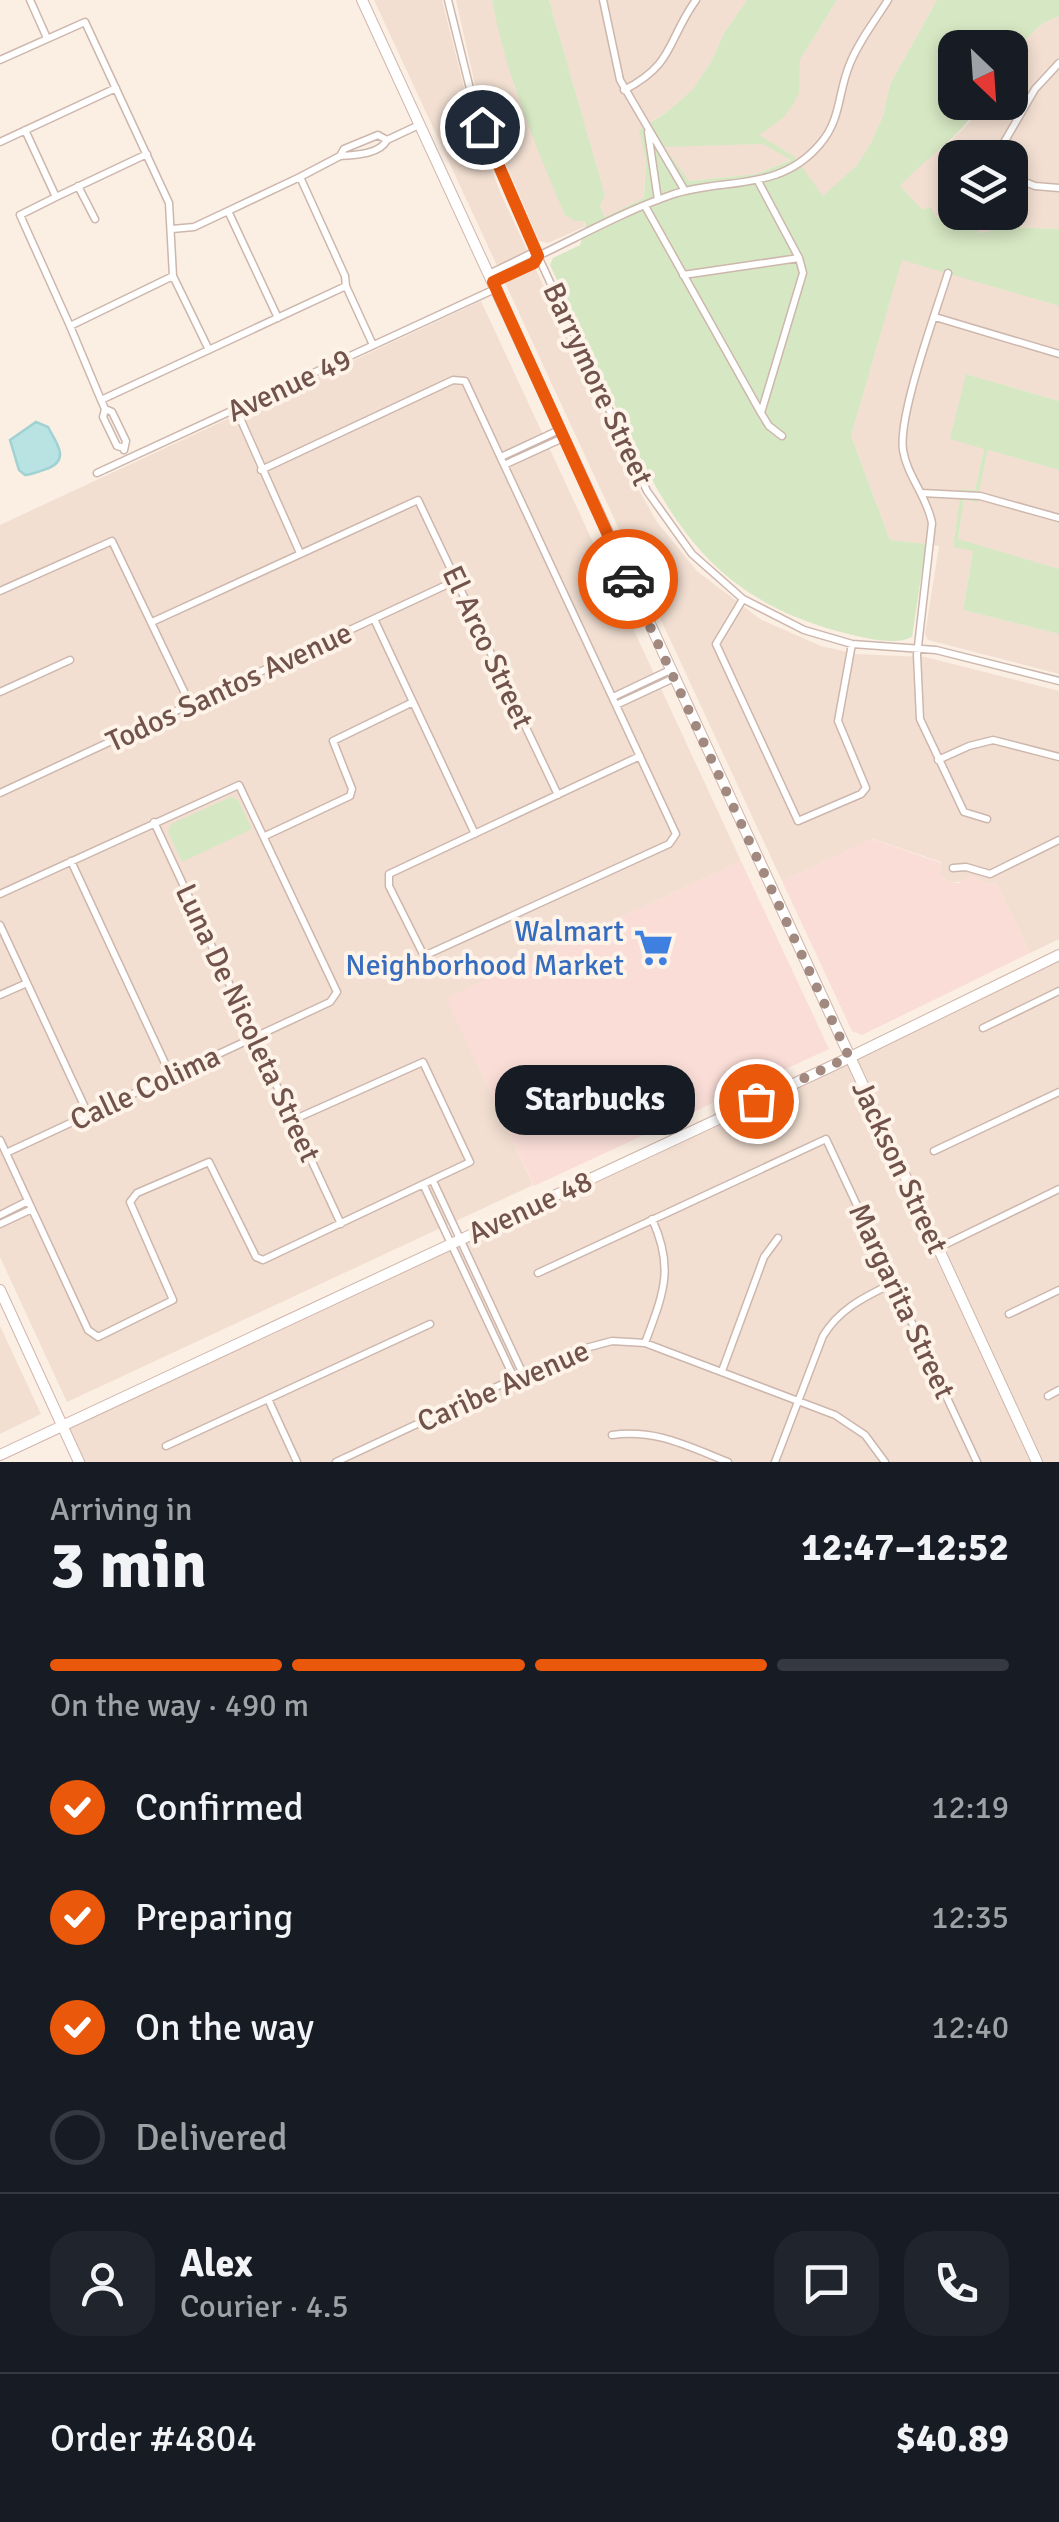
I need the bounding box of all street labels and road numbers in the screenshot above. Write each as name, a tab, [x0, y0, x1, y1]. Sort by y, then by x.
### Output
street label: Barrymore Street	[534, 277, 661, 492]
street label: Avenue 49	[221, 341, 357, 430]
street label: El Arco Street	[434, 560, 541, 735]
street label: Todos Santos Avenue	[101, 614, 358, 761]
street label: Luna De Nicoleta Street	[167, 878, 328, 1168]
street label: Calle Colima	[64, 1038, 226, 1139]
street label: Jackson Street	[843, 1075, 956, 1260]
street label: Avenue 48	[462, 1163, 598, 1252]
street label: Margarita Street	[840, 1198, 963, 1405]
street label: Caribe Avenue	[412, 1332, 595, 1441]

